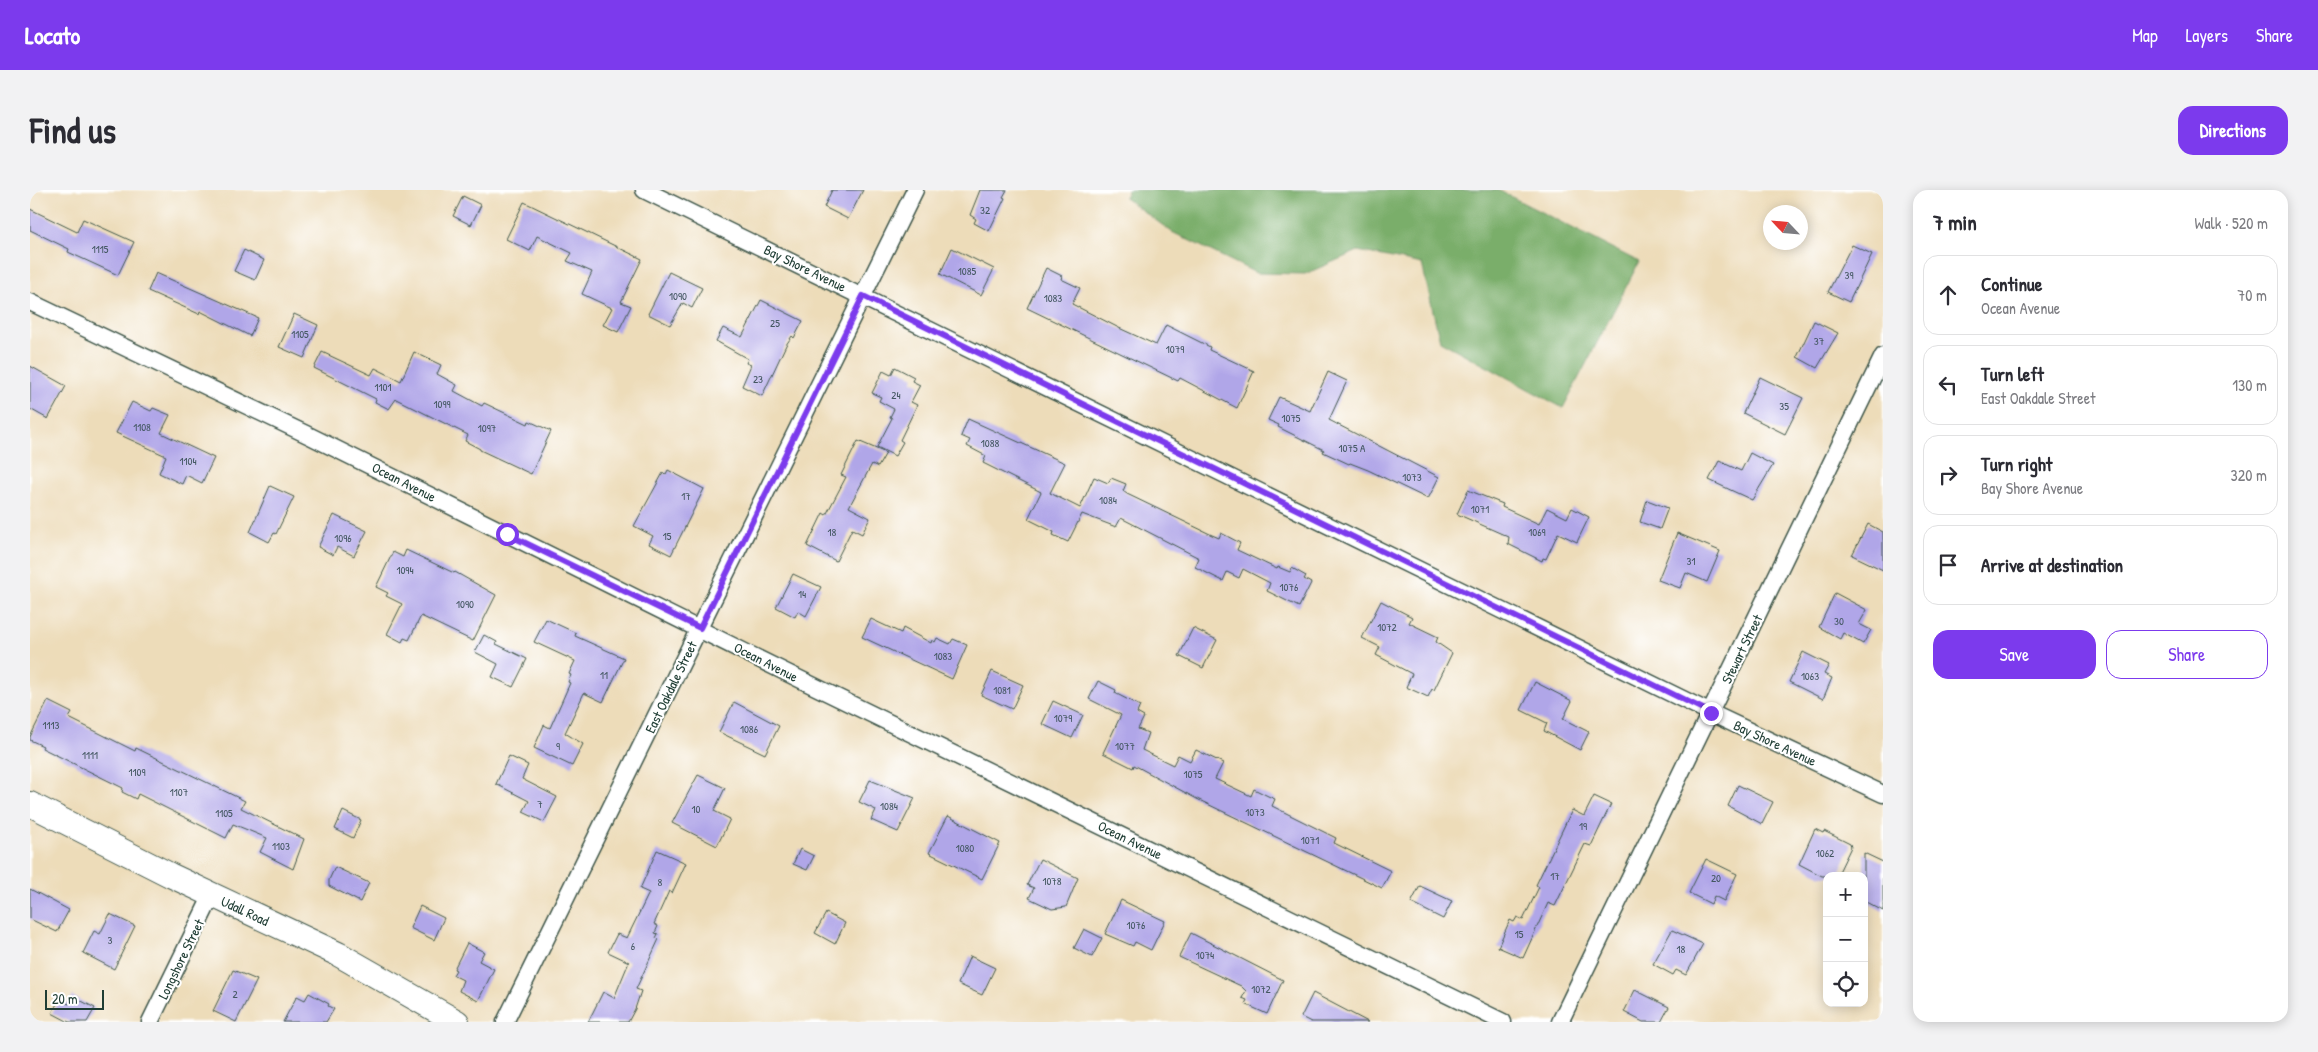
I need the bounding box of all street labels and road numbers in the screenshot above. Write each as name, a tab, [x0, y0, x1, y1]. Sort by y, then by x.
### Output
street label: Bay Shore Avenue	[760, 239, 850, 297]
street label: Ocean Avenue	[369, 457, 440, 506]
street label: Stewart Street	[1717, 611, 1767, 687]
street label: East Oakdale Street	[640, 637, 701, 736]
street label: Ocean Avenue	[731, 637, 802, 686]
street label: Bay Shore Avenue	[1730, 715, 1820, 771]
street label: Ocean Avenue	[1095, 816, 1166, 863]
street label: Udall Road	[218, 891, 273, 930]
street label: Longshore Street	[153, 915, 209, 1003]

